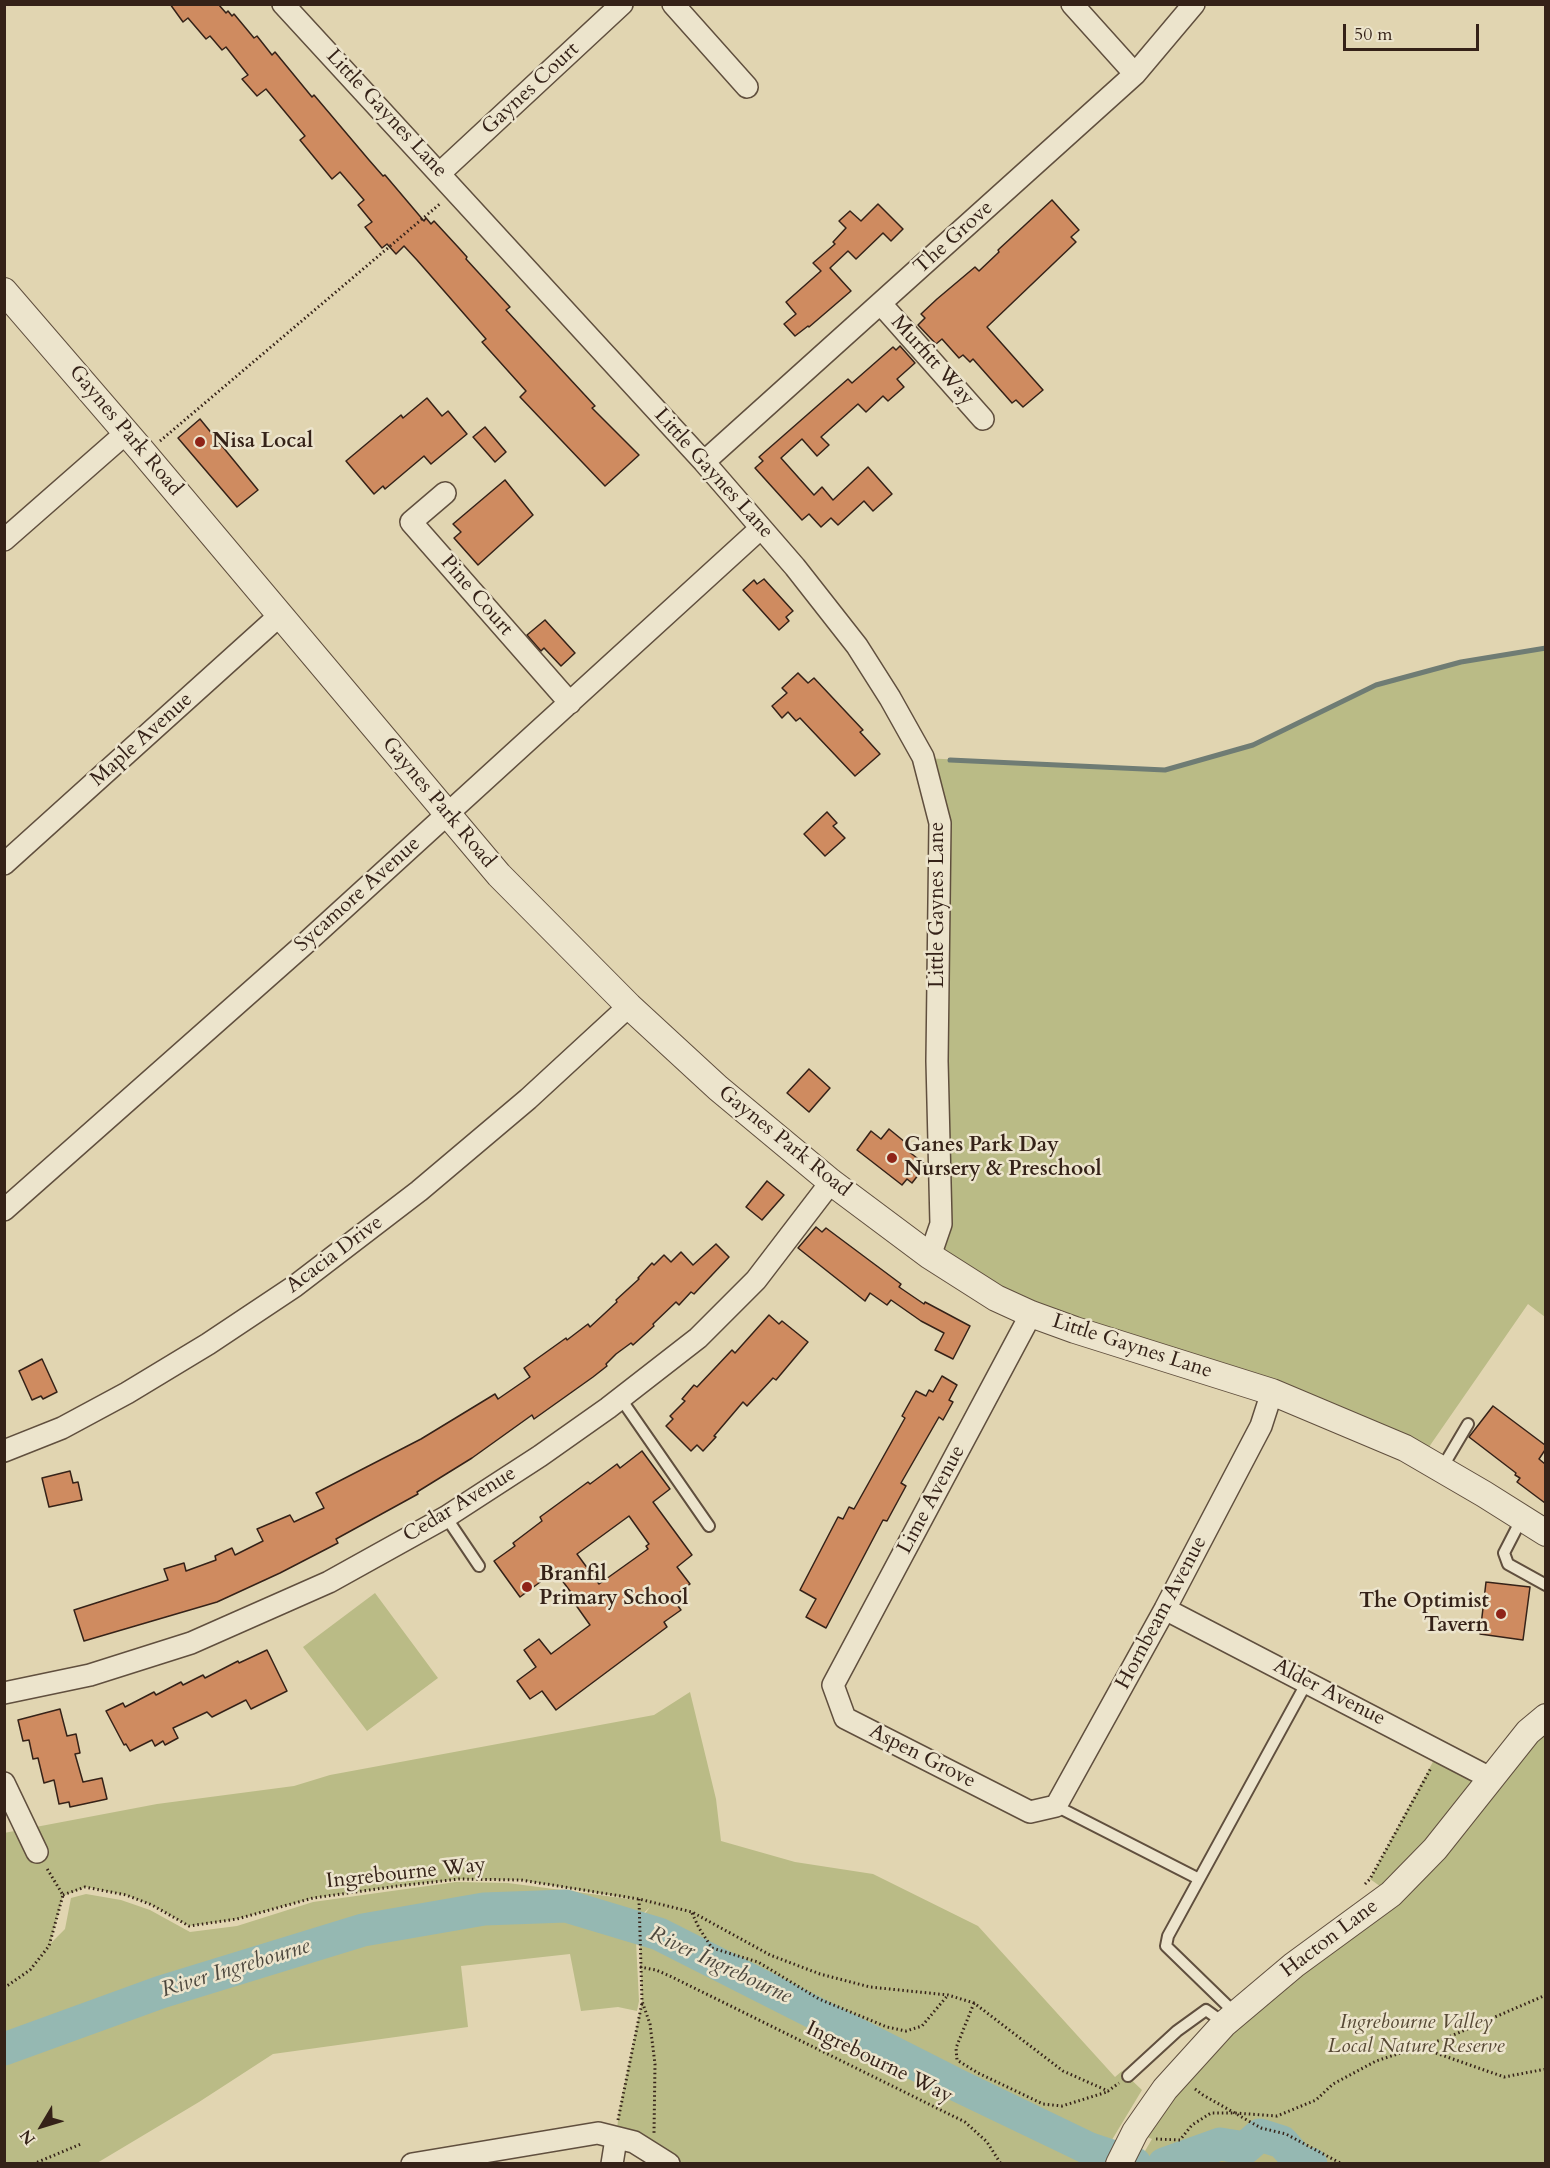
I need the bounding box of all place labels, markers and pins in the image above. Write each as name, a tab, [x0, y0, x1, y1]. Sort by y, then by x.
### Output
place label: Nisa Local	[212, 429, 313, 455]
marker: Nisa Local	[193, 435, 207, 449]
place label: Ganes Park Day Nursery & Preschool	[904, 1133, 1102, 1183]
marker: Ganes Park Day Nursery & Preschool	[885, 1151, 899, 1165]
place label: Branfil Primary School	[539, 1562, 688, 1612]
marker: Branfil Primary School	[520, 1580, 534, 1594]
place label: The Optimist Tavern	[1359, 1589, 1489, 1639]
marker: The Optimist Tavern	[1494, 1607, 1508, 1621]

